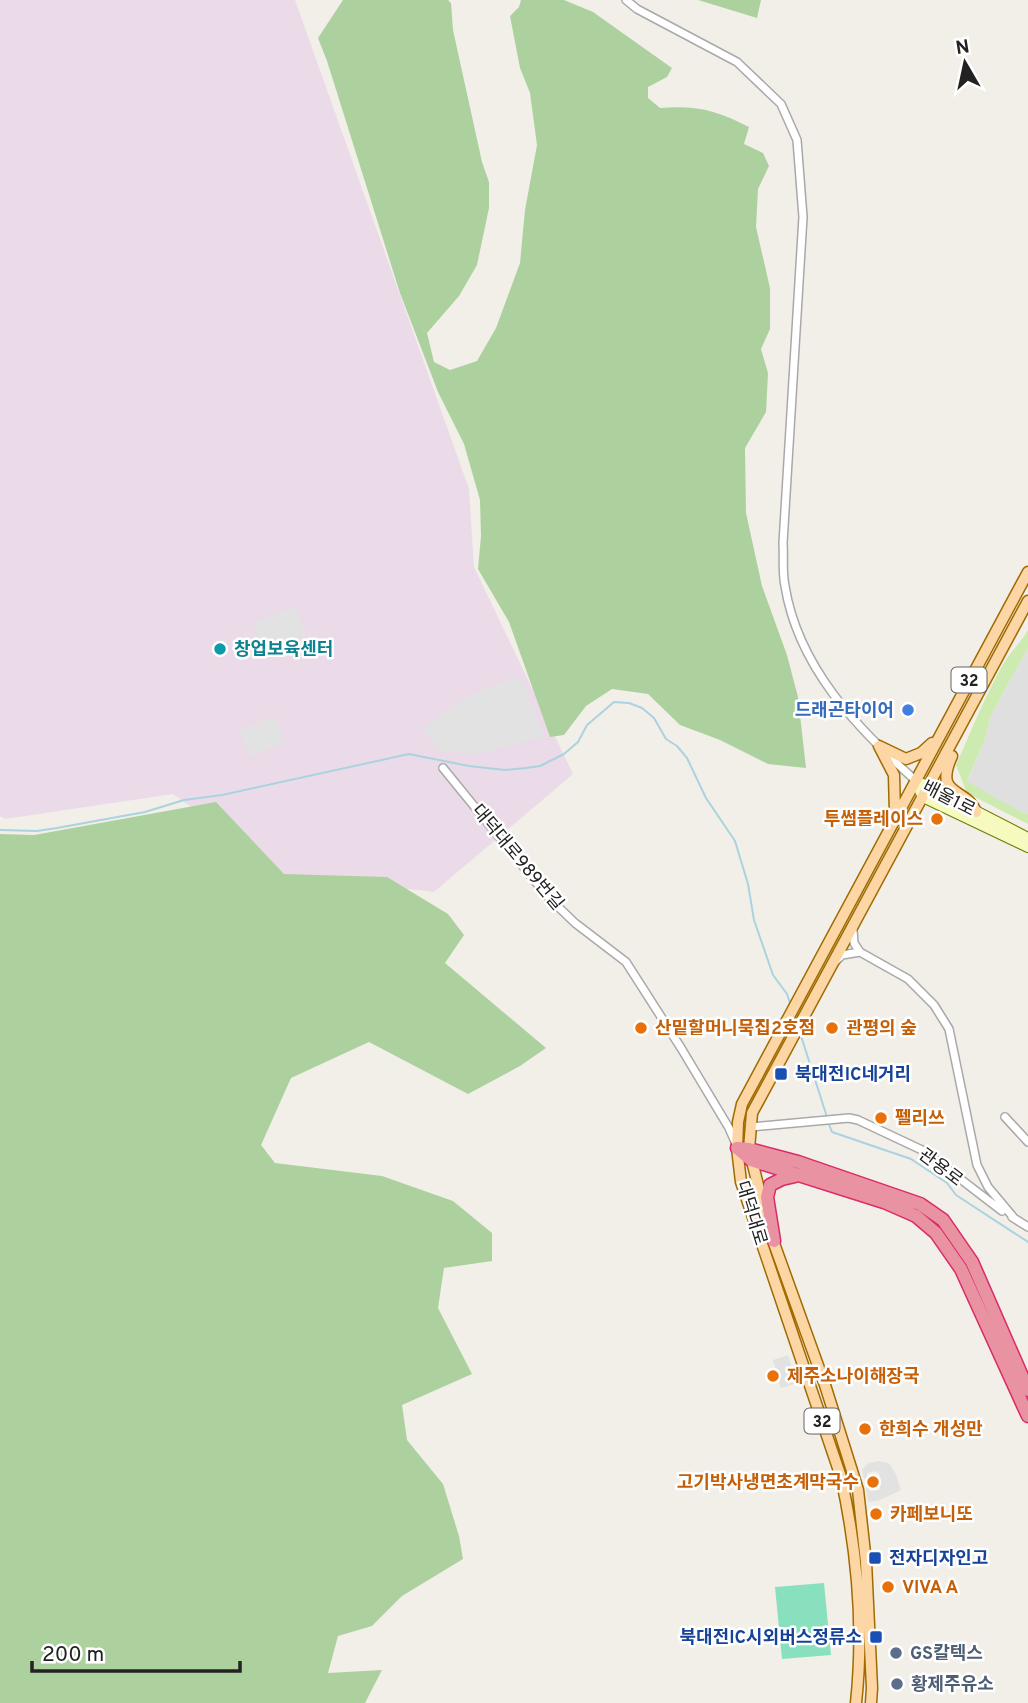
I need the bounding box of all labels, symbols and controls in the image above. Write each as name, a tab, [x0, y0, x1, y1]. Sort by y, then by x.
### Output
north arrow	[930, 28, 1000, 98]
text: N	[954, 35, 971, 61]
place label: 창업보육센터	[234, 639, 333, 662]
marker: 창업보육센터	[212, 641, 228, 657]
road number: 32	[951, 667, 986, 692]
place label: 드래곤타이어	[795, 700, 894, 723]
marker: 드래곤타이어	[900, 702, 916, 718]
street label: 배울1로	[918, 776, 979, 822]
street label: 대덕대로989번길	[466, 800, 568, 916]
place label: 투썸플레이스	[824, 809, 923, 832]
marker: 투썸플레이스	[929, 811, 945, 827]
place label: 산밑할머니묵집2호점	[655, 1018, 815, 1041]
place label: 관평의 숲	[846, 1018, 917, 1041]
marker: 산밑할머니묵집2호점	[633, 1020, 649, 1036]
marker: 관평의 숲	[824, 1020, 840, 1036]
place label: 북대전IC네거리	[795, 1064, 911, 1087]
marker: 북대전IC네거리	[773, 1066, 789, 1082]
place label: 펠리쓰	[895, 1108, 945, 1131]
marker: 펠리쓰	[873, 1110, 889, 1126]
street label: 관용로	[913, 1144, 967, 1192]
street label: 대덕대로	[730, 1178, 771, 1248]
place label: 제주소나이해장국	[787, 1366, 919, 1389]
marker: 제주소나이해장국	[765, 1368, 781, 1384]
road number: 32	[804, 1408, 840, 1434]
place label: 한희수 개성만	[879, 1419, 983, 1442]
marker: 한희수 개성만	[857, 1421, 873, 1437]
place label: 고기박사냉면초계막국수	[677, 1472, 859, 1495]
marker: 고기박사냉면초계막국수	[865, 1474, 881, 1490]
place label: 카페보니또	[890, 1504, 973, 1527]
marker: 카페보니또	[868, 1506, 884, 1522]
place label: 전자디자인고	[889, 1548, 988, 1571]
marker: 전자디자인고	[867, 1550, 883, 1566]
place label: VIVA A	[902, 1577, 958, 1600]
marker: VIVA A	[880, 1579, 896, 1595]
place label: 북대전IC시외버스정류소	[680, 1627, 862, 1650]
marker: 북대전IC시외버스정류소	[868, 1629, 884, 1645]
scale bar	[32, 1630, 240, 1674]
text: 200 m	[42, 1642, 104, 1669]
place label: GS칼텍스	[910, 1643, 983, 1666]
marker: GS칼텍스	[888, 1645, 904, 1661]
place label: 황제주유소	[911, 1674, 994, 1697]
marker: 황제주유소	[889, 1676, 905, 1692]

